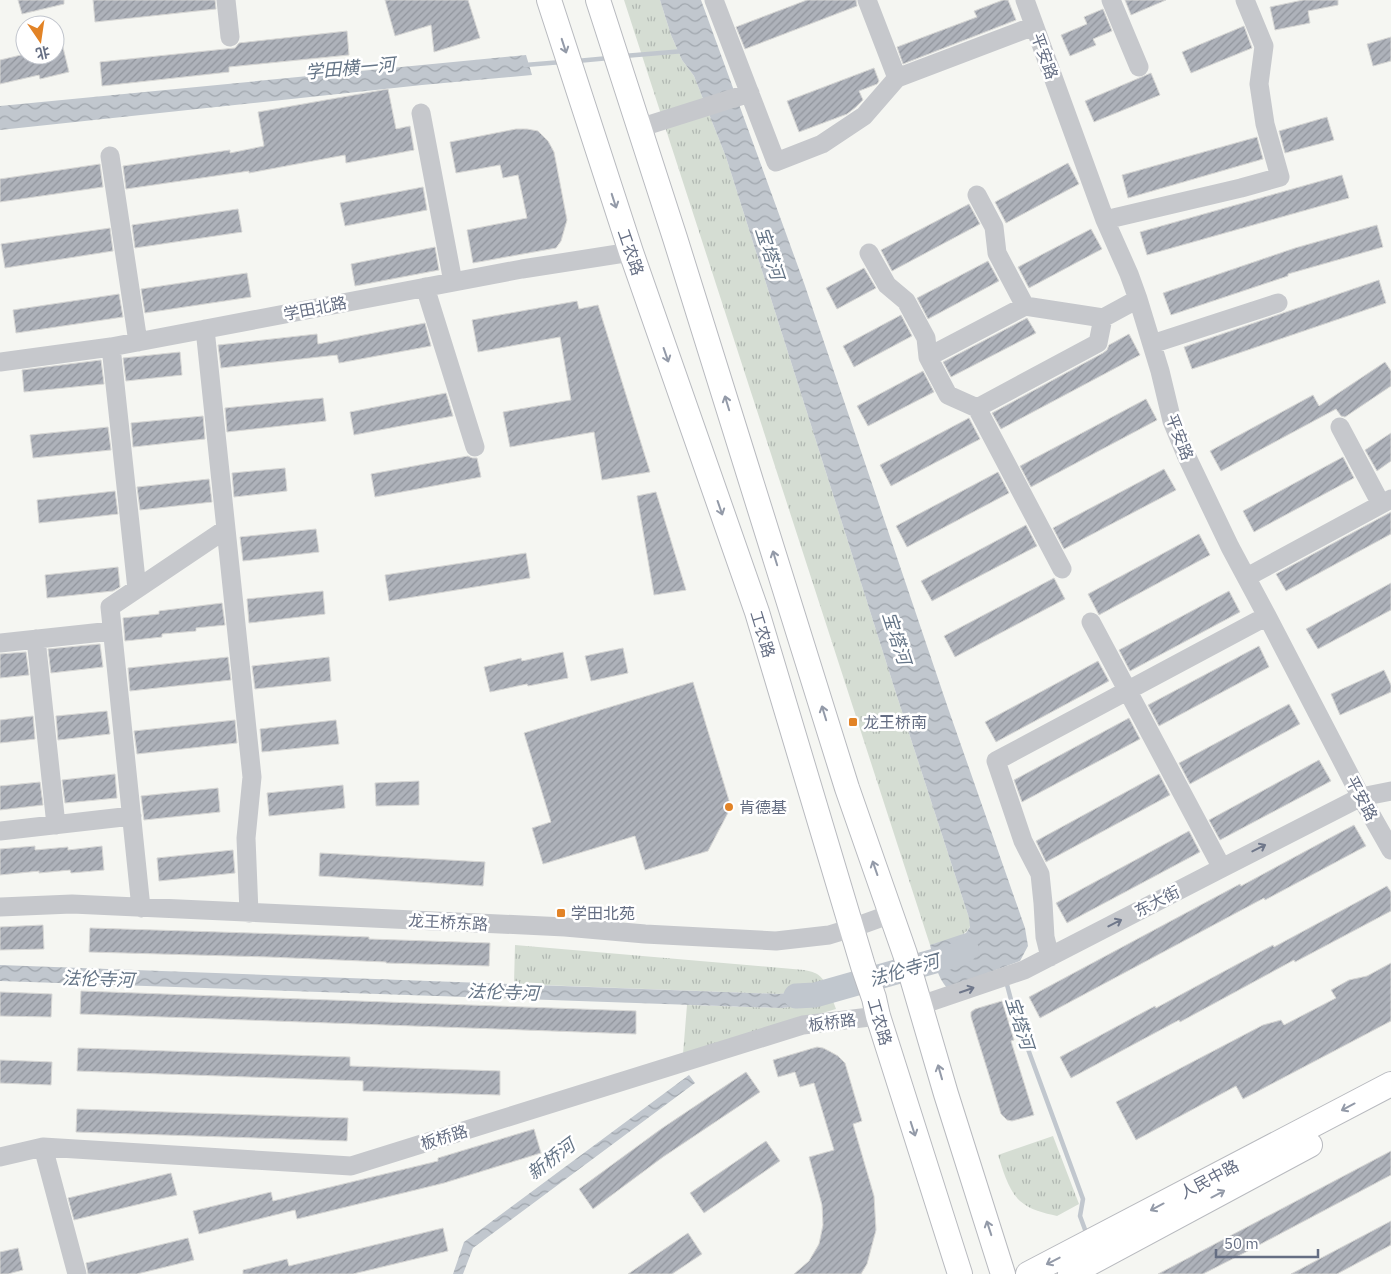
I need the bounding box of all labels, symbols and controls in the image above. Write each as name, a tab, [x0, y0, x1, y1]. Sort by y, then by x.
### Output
north arrow	[15, 15, 65, 65]
street label: 平安路	[1027, 30, 1063, 82]
one-way arrow	[560, 38, 570, 54]
text: 北	[34, 42, 52, 63]
water label: 学田横一河	[304, 52, 399, 83]
one-way arrow	[610, 193, 619, 208]
water label: 宝塔河	[751, 224, 790, 285]
street label: 工农路	[614, 226, 648, 278]
street label: 学田北路	[282, 292, 348, 324]
one-way arrow	[662, 347, 672, 363]
one-way arrow	[721, 396, 731, 412]
street label: 平安路	[1162, 411, 1198, 463]
one-way arrow	[716, 500, 725, 515]
one-way arrow	[770, 551, 780, 567]
street label: 工农路	[746, 608, 780, 660]
water label: 宝塔河	[878, 609, 917, 670]
one-way arrow	[818, 706, 828, 722]
place label: 龙王桥南	[863, 712, 927, 732]
marker: 龙王桥南	[847, 716, 859, 728]
street label: 平安路	[1342, 772, 1382, 824]
place label: 肯德基	[739, 797, 787, 817]
marker: 肯德基	[723, 801, 735, 813]
one-way arrow	[1252, 843, 1267, 853]
one-way arrow	[870, 860, 879, 876]
street label: 东大街	[1131, 881, 1183, 921]
place label: 学田北苑	[571, 903, 635, 923]
marker: 学田北苑	[555, 907, 567, 919]
street label: 龙王桥东路	[408, 910, 488, 934]
one-way arrow	[1107, 918, 1122, 927]
water label: 法伦寺河	[866, 948, 945, 991]
water label: 法伦寺河	[62, 966, 137, 992]
water label: 法伦寺河	[467, 979, 542, 1005]
one-way arrow	[959, 984, 975, 994]
water label: 宝塔河	[1001, 994, 1040, 1055]
street label: 工农路	[864, 996, 896, 1048]
street label: 板桥路	[807, 1009, 857, 1035]
one-way arrow	[935, 1065, 945, 1081]
one-way arrow	[1341, 1103, 1356, 1112]
street label: 板桥路	[418, 1120, 470, 1154]
one-way arrow	[909, 1120, 919, 1136]
water label: 新桥河	[523, 1132, 582, 1184]
street label: 人民中路	[1176, 1155, 1242, 1203]
one-way arrow	[1210, 1189, 1225, 1198]
one-way arrow	[1150, 1202, 1165, 1212]
one-way arrow	[983, 1220, 993, 1236]
scale bar	[1216, 1226, 1318, 1258]
text: 50 m	[1224, 1234, 1259, 1253]
one-way arrow	[1046, 1257, 1061, 1266]

